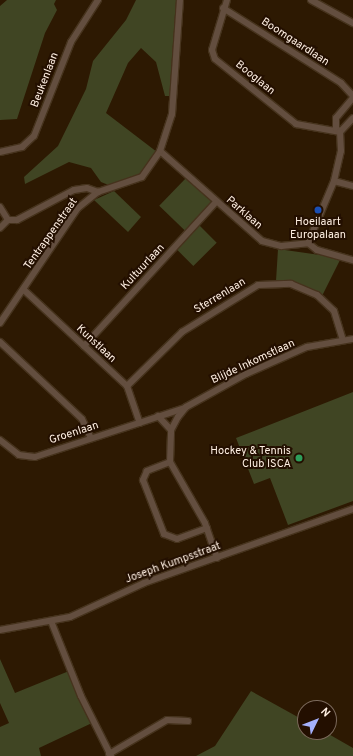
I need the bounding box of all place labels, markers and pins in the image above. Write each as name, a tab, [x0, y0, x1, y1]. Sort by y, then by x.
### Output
marker: Hoeilaart Europalaan	[313, 205, 323, 215]
place label: Hoeilaart Europalaan	[290, 216, 346, 242]
place label: Hockey & Tennis Club ISCA	[210, 445, 291, 471]
marker: Hockey & Tennis Club ISCA	[294, 453, 304, 463]

